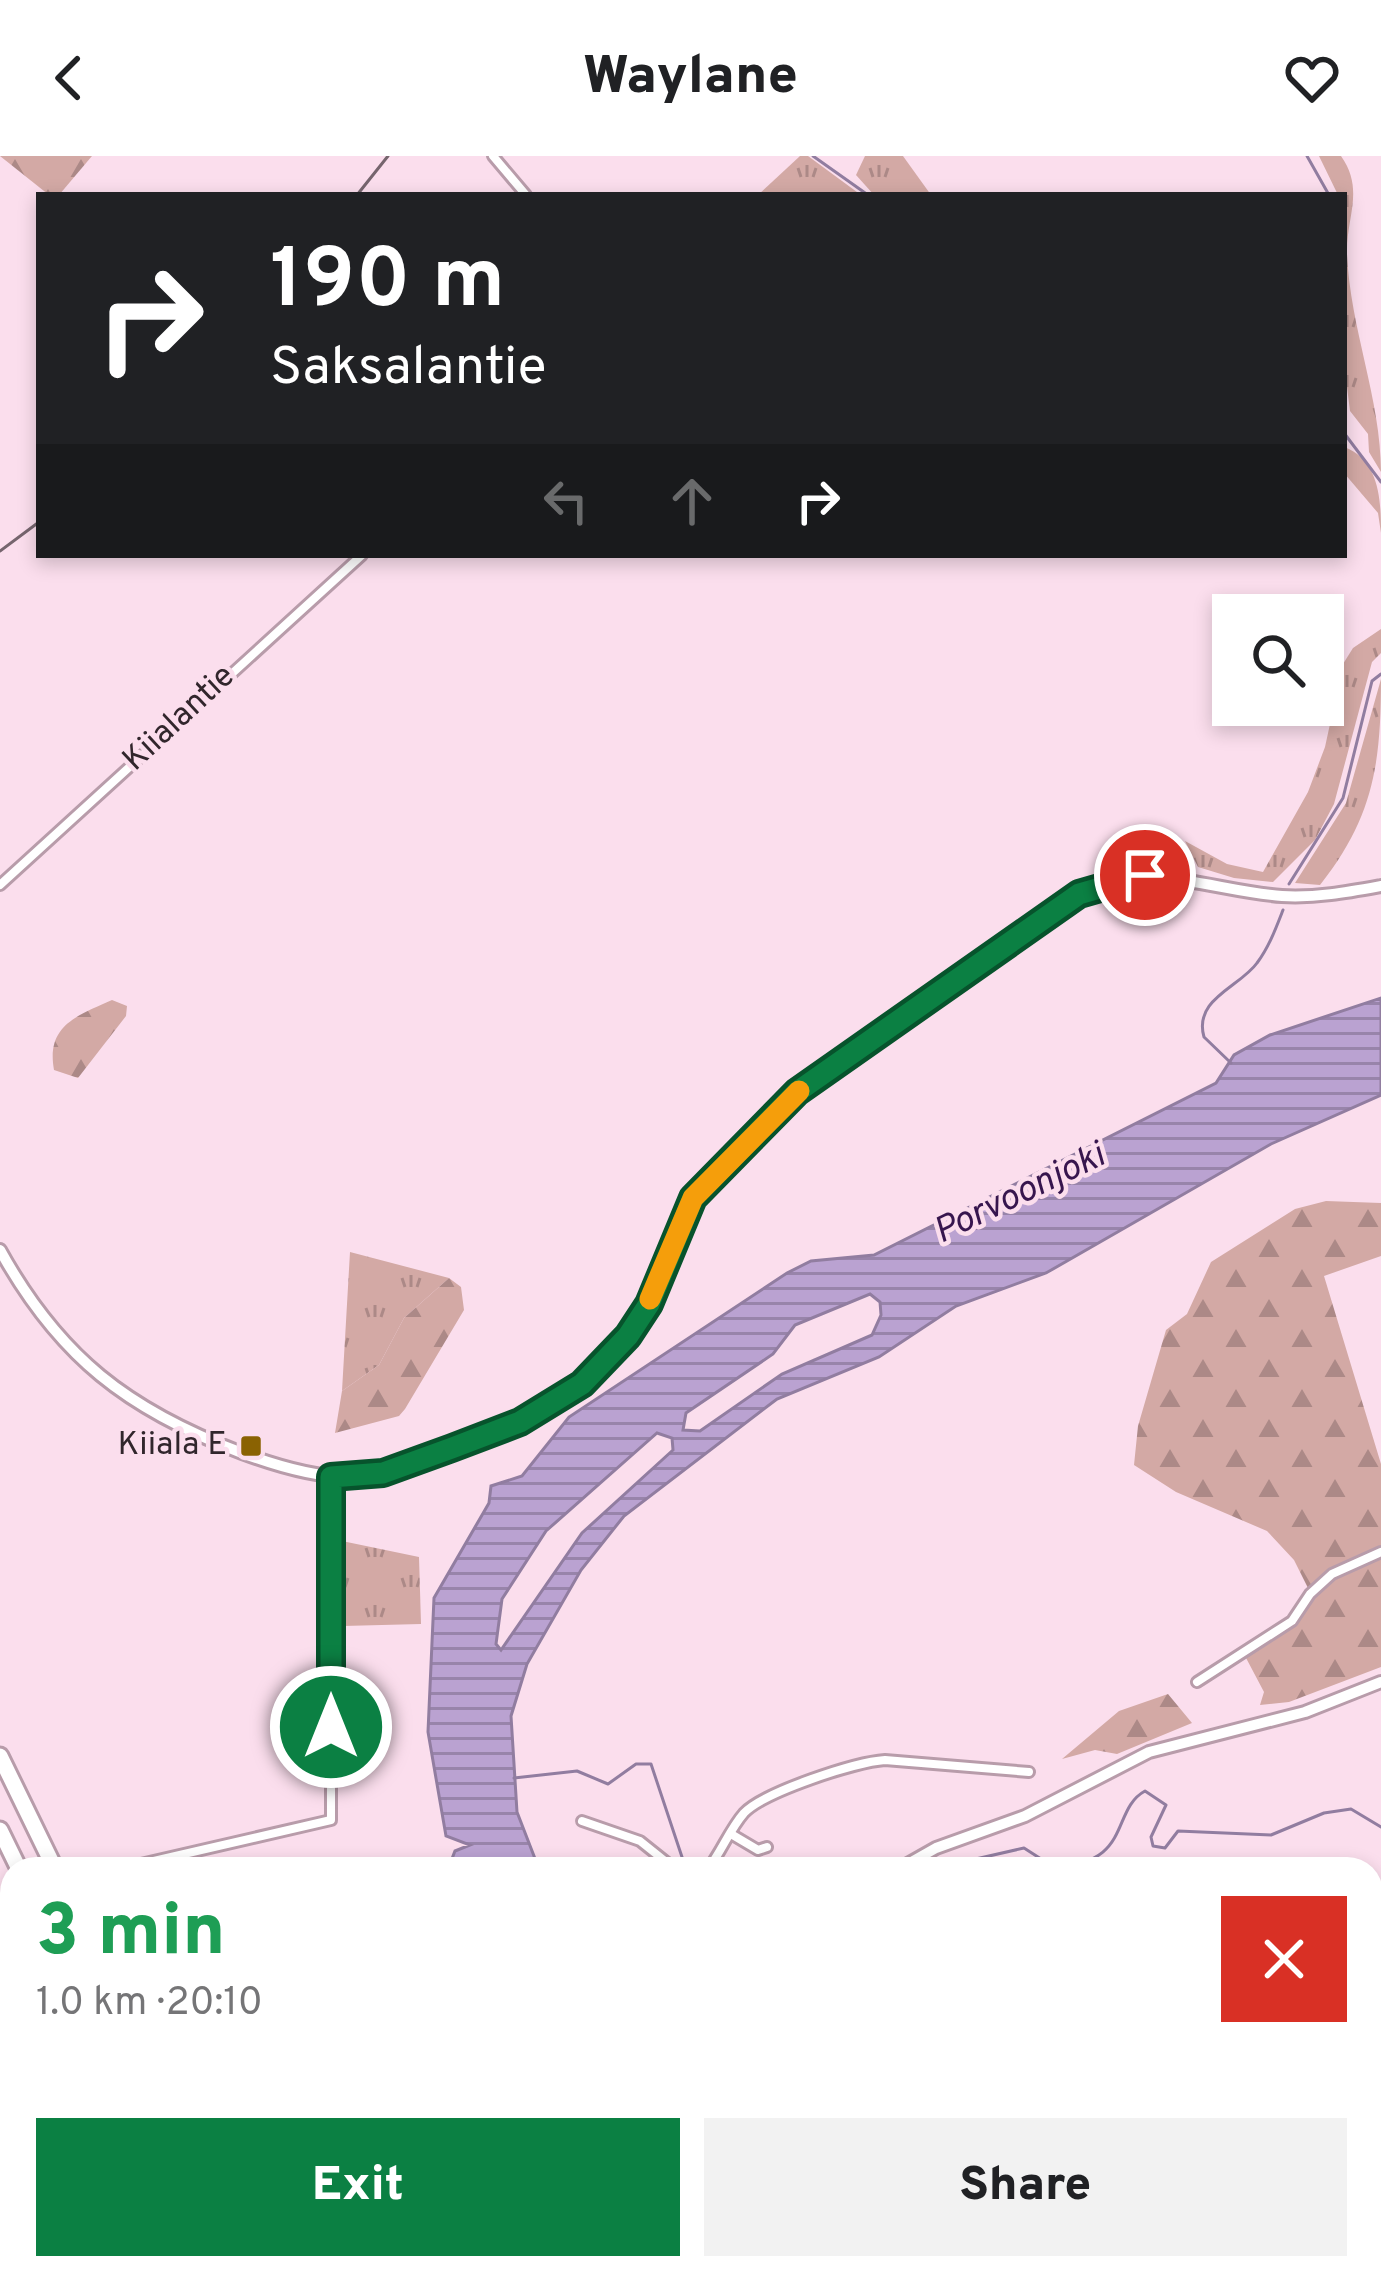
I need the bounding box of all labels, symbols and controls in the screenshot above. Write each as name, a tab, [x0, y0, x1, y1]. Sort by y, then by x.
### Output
text: Waylane	[583, 44, 798, 113]
icon: back	[36, 45, 102, 111]
icon: heart	[1279, 45, 1345, 111]
text: 190 m	[270, 231, 505, 337]
icon: right	[72, 240, 228, 396]
text: Saksalantie	[270, 335, 546, 404]
icon: left	[533, 468, 599, 534]
icon: ahead	[659, 468, 725, 534]
icon: right	[785, 468, 851, 534]
map controls	[1212, 594, 1344, 726]
button: search	[1212, 594, 1344, 726]
street label: Kiialantie	[115, 656, 245, 782]
pin	[1094, 824, 1196, 926]
icon: arrive	[1112, 842, 1178, 908]
water label: Porvoonjoki	[927, 1133, 1115, 1256]
place label: Kiiala E	[118, 1425, 227, 1467]
marker: Kiiala E	[238, 1433, 264, 1459]
position arrow	[268, 1664, 394, 1790]
text: 3 min	[36, 1889, 226, 1981]
button: close	[1221, 1896, 1347, 2022]
text: 1.0 km · 20:10	[36, 1980, 263, 2029]
button: Exit	[36, 2118, 680, 2256]
button: Share	[704, 2118, 1347, 2256]

